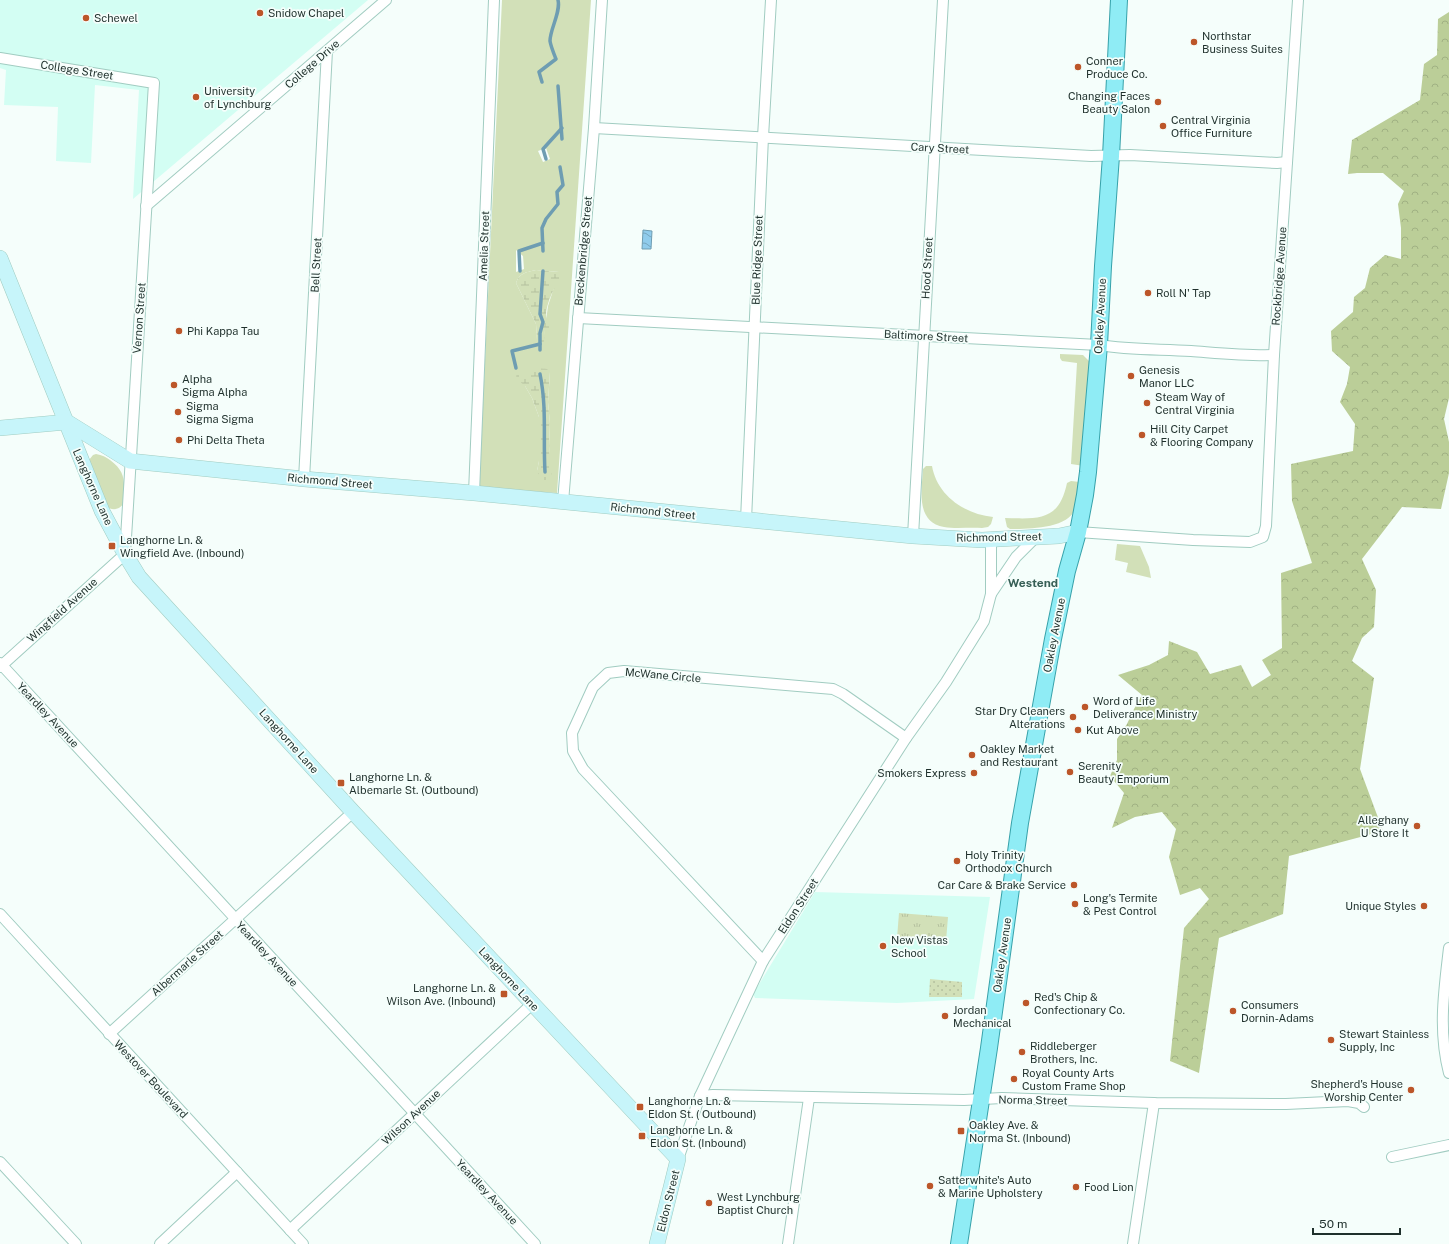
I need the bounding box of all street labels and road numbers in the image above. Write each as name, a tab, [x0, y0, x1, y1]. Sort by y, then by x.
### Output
street label: College Drive	[282, 37, 342, 91]
street label: College Street	[40, 58, 114, 82]
street label: Cary Street	[910, 140, 970, 156]
street label: Breckenbridge Street	[572, 196, 594, 306]
street label: Amelia Street	[477, 211, 491, 281]
street label: Blue Ridge Street	[749, 215, 765, 305]
street label: Rockbridge Avenue	[1270, 226, 1288, 326]
street label: Bell Street	[309, 237, 323, 293]
street label: Hood Street	[919, 237, 935, 299]
street label: Oakley Avenue	[1092, 278, 1108, 354]
street label: Vernon Street	[131, 282, 147, 354]
street label: Baltimore Street	[884, 328, 968, 344]
street label: Langhorne Lane	[71, 447, 115, 527]
street label: Richmond Street	[287, 471, 373, 491]
street label: Richmond Street	[610, 501, 696, 521]
street label: Richmond Street	[956, 530, 1042, 544]
street label: Wingfield Avenue	[25, 575, 99, 645]
street label: Oakley Avenue	[1041, 597, 1067, 673]
street label: McWane Circle	[625, 666, 701, 684]
street label: Yeardley Avenue	[15, 680, 81, 750]
street label: Langhorne Lane	[257, 706, 321, 776]
street label: Eldon Street	[776, 876, 820, 936]
street label: Oakley Avenue	[991, 917, 1013, 993]
street label: Yeardley Avenue	[234, 919, 300, 989]
street label: Albermarle Street	[149, 928, 225, 998]
street label: Langhorne Lane	[477, 945, 541, 1013]
street label: Westover Boulevard	[112, 1038, 190, 1120]
street label: Wilson Avenue	[379, 1087, 443, 1147]
street label: Norma Street	[998, 1093, 1068, 1107]
street label: Yeardley Avenue	[454, 1157, 520, 1227]
street label: Eldon Street	[654, 1169, 682, 1233]

